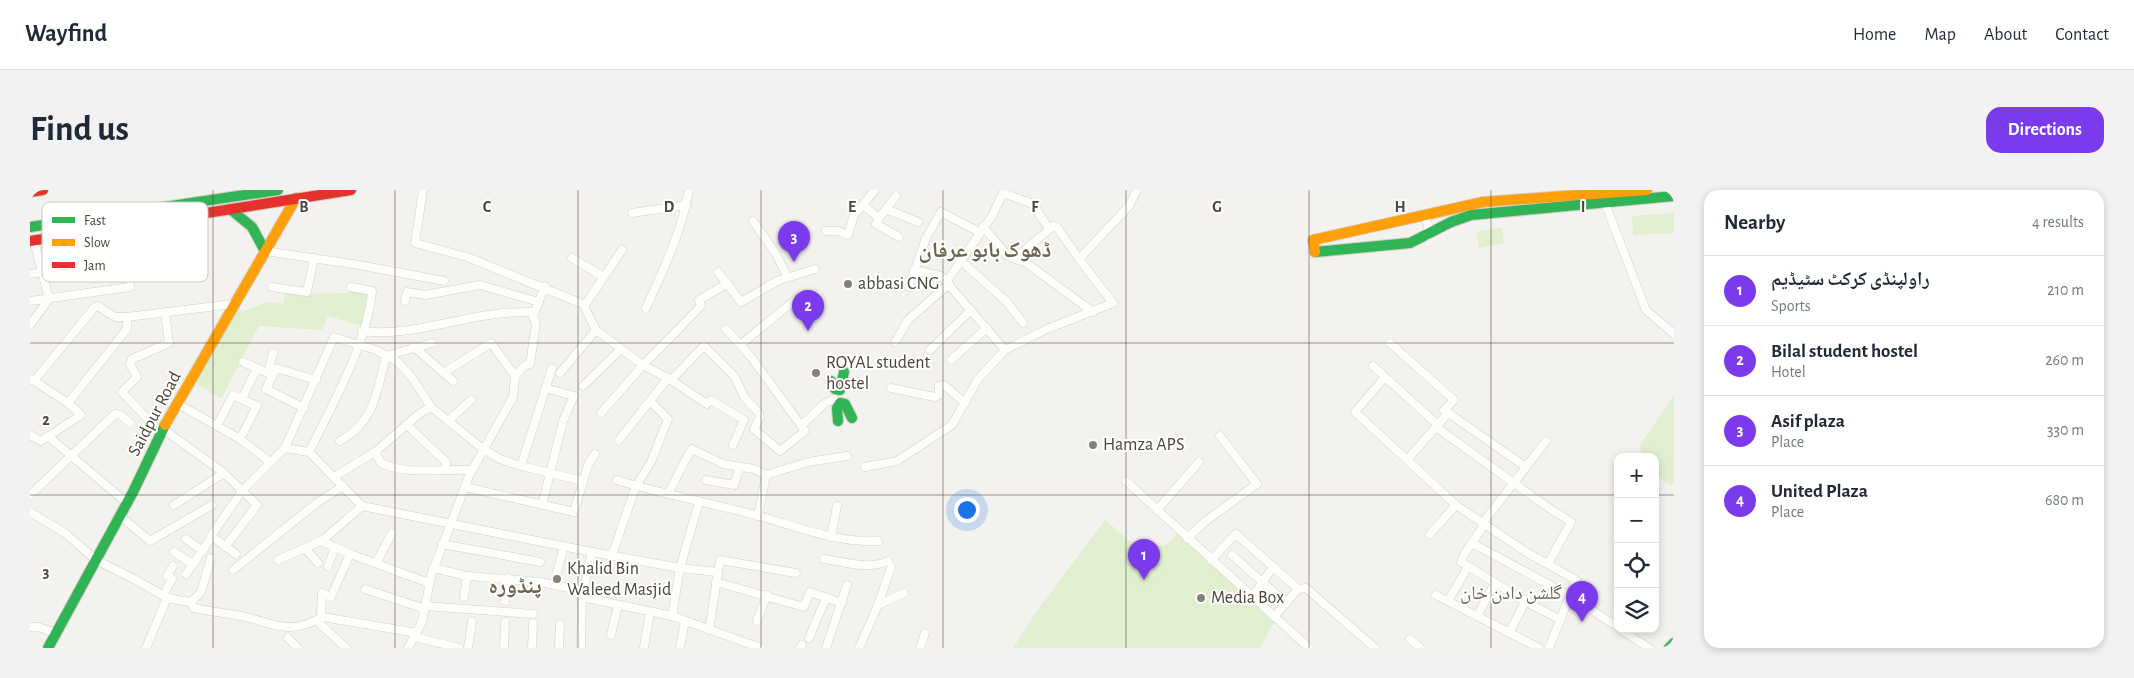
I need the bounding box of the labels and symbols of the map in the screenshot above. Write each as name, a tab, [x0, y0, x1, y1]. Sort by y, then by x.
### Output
text: B	[299, 199, 309, 215]
text: C	[483, 199, 492, 215]
text: D	[664, 199, 675, 215]
text: E	[848, 199, 856, 215]
text: F	[1031, 199, 1039, 215]
text: G	[1212, 199, 1222, 215]
text: H	[1394, 199, 1406, 215]
text: I	[1581, 199, 1585, 215]
legend	[42, 202, 208, 282]
text: Fast	[84, 214, 106, 228]
pin: 3	[778, 221, 810, 262]
text: Slow	[84, 236, 111, 250]
district label: ڈھوک بابو عرفان	[919, 239, 1051, 263]
text: Jam	[84, 259, 106, 273]
place label: abbasi CNG	[858, 275, 939, 293]
marker: abbasi CNG	[842, 278, 854, 290]
pin: 2	[792, 290, 824, 331]
place label: ROYAL student hostel	[826, 354, 931, 393]
marker: ROYAL student hostel	[810, 367, 822, 379]
street label: Saidpur Road	[125, 369, 185, 459]
text: 2	[42, 412, 50, 428]
place label: Hamza APS	[1103, 436, 1184, 454]
marker: Hamza APS	[1087, 439, 1099, 451]
your location	[954, 497, 980, 523]
pin: 1	[1128, 539, 1160, 580]
place label: Khalid Bin Waleed Masjid	[567, 560, 671, 599]
text: 3	[43, 564, 50, 580]
marker: Khalid Bin Waleed Masjid	[551, 573, 563, 585]
district label: پنڈورہ	[488, 575, 542, 599]
pin: 4	[1566, 581, 1598, 622]
district label: گلشن دادن خان	[1460, 584, 1562, 604]
place label: Media Box	[1211, 589, 1284, 607]
marker: Media Box	[1195, 592, 1207, 604]

